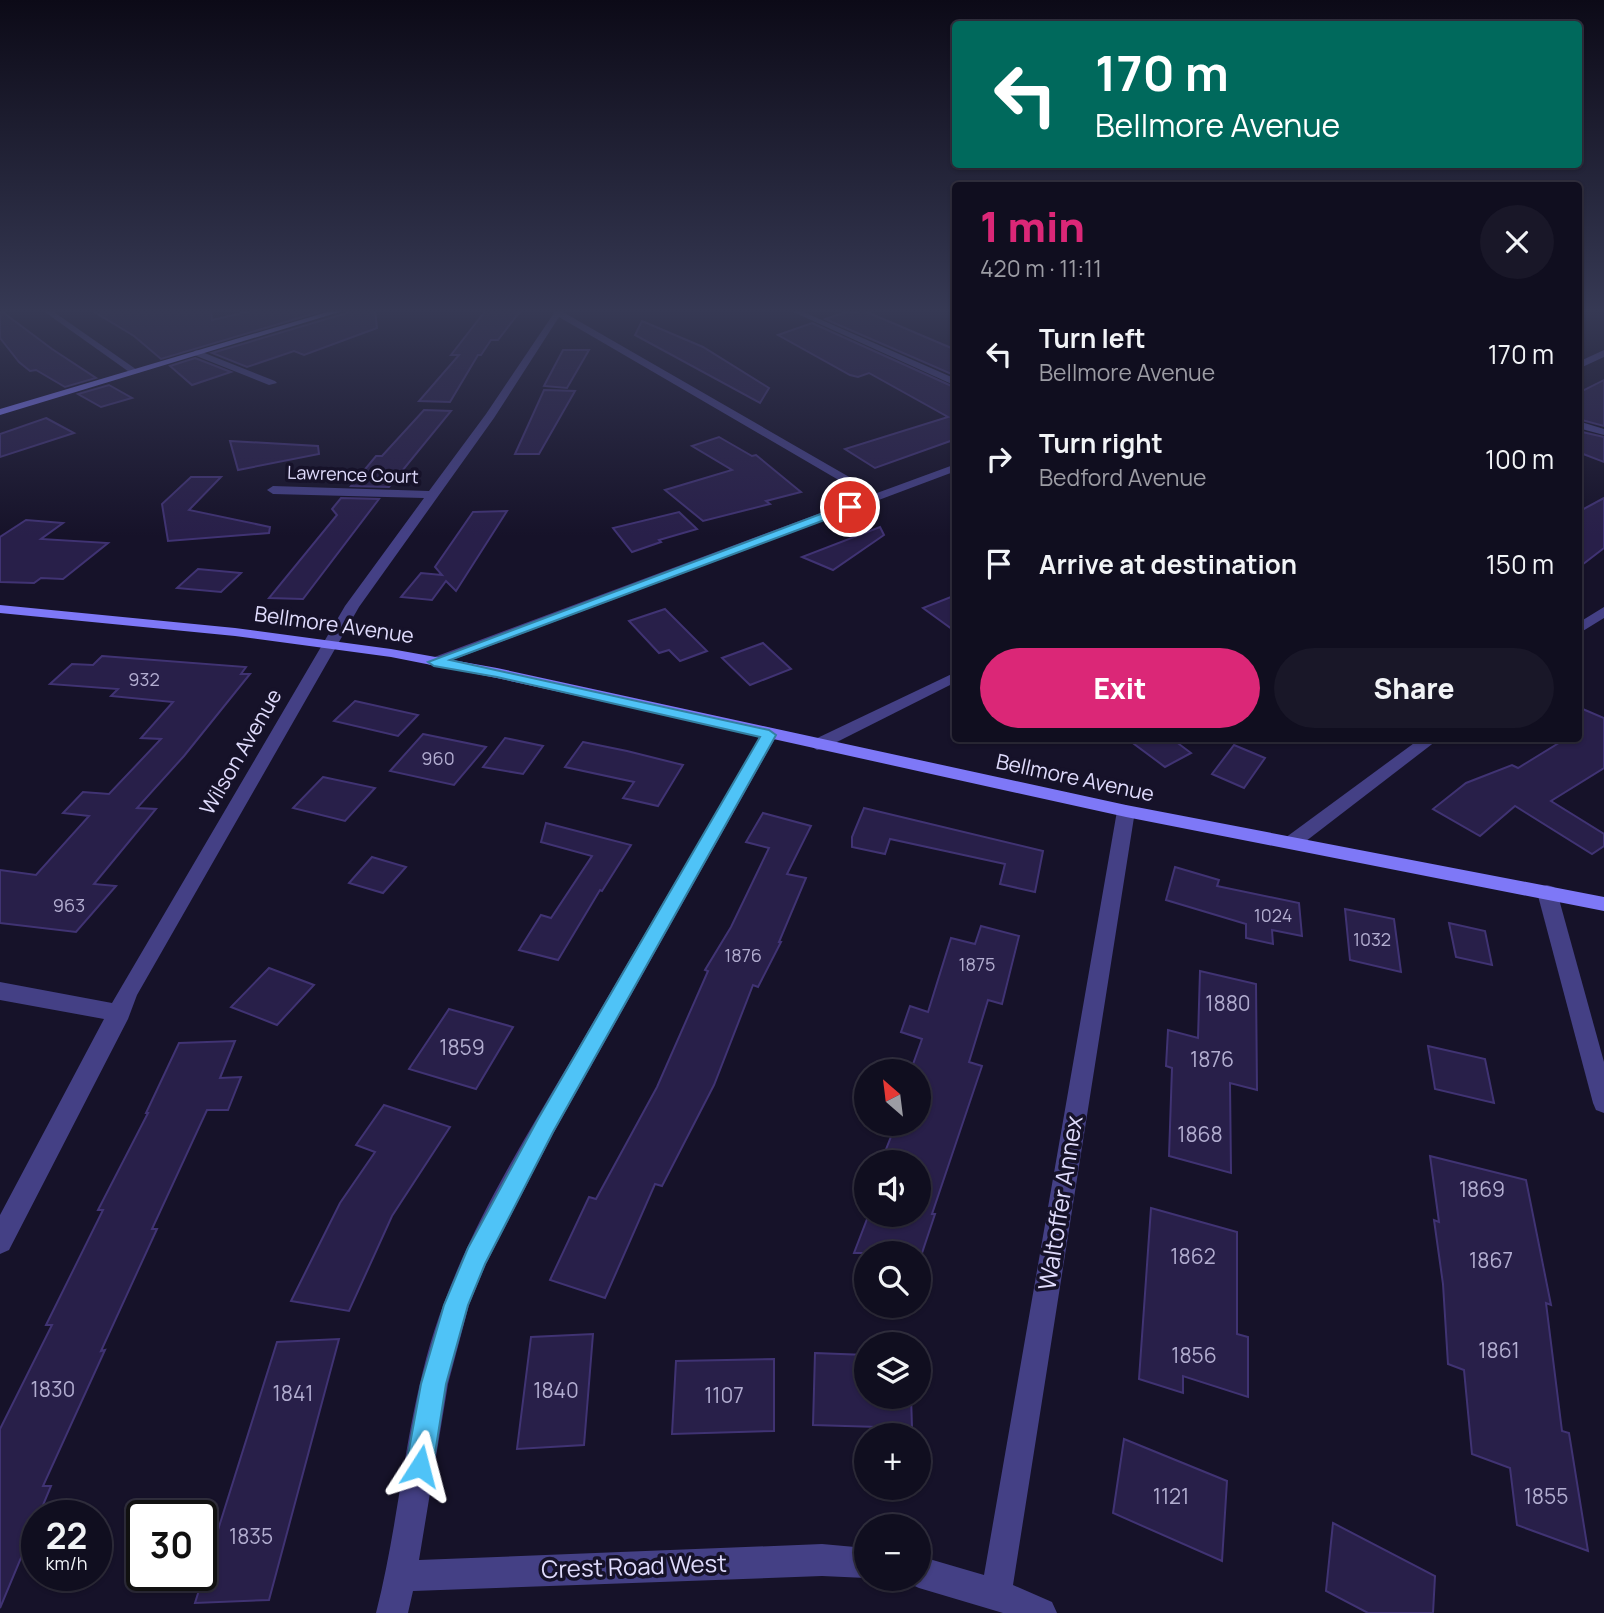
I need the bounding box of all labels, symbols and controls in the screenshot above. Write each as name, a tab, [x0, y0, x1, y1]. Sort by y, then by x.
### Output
text: 170 m	[1095, 39, 1229, 106]
icon: left	[980, 49, 1071, 140]
text: Bellmore Avenue	[1095, 103, 1340, 147]
text: 1 min	[980, 197, 1085, 255]
button: close	[1480, 205, 1554, 279]
text: 420 m · 11:11	[980, 252, 1102, 284]
text: Turn left	[1039, 320, 1146, 356]
icon: left	[980, 335, 1018, 373]
text: 170 m	[1488, 336, 1554, 372]
text: Bellmore Avenue	[1039, 356, 1215, 388]
text: Turn right	[1039, 425, 1163, 461]
icon: right	[980, 440, 1018, 478]
text: 100 m	[1485, 441, 1554, 477]
street label: Lawrence Court	[287, 460, 419, 488]
text: Bedford Avenue	[1039, 461, 1207, 493]
pin	[820, 477, 880, 537]
icon: arrive	[831, 488, 869, 526]
icon: arrive	[980, 545, 1018, 583]
text: Arrive at destination	[1039, 546, 1297, 582]
text: 150 m	[1486, 546, 1554, 582]
street label: Bellmore Avenue	[253, 599, 416, 649]
button: Exit	[980, 648, 1260, 728]
button: Share	[1274, 648, 1554, 728]
house number: 932	[128, 667, 160, 691]
street label: Wilson Avenue	[193, 683, 288, 820]
house number: 960	[421, 746, 455, 770]
street label: Bellmore Avenue	[994, 747, 1157, 807]
house number: 963	[53, 893, 85, 917]
house number: 1024	[1254, 903, 1292, 927]
house number: 1032	[1353, 927, 1391, 951]
house number: 1876	[724, 943, 762, 967]
house number: 1875	[959, 952, 995, 976]
house number: 1880	[1205, 989, 1251, 1017]
house number: 1859	[439, 1033, 485, 1061]
house number: 1876	[1190, 1045, 1234, 1073]
north arrow	[854, 1059, 931, 1136]
map controls	[854, 1059, 931, 1591]
street label: Waltoffer Annex	[1029, 1113, 1090, 1292]
house number: 1868	[1177, 1120, 1223, 1148]
button: sound	[854, 1150, 931, 1227]
house number: 1869	[1459, 1175, 1505, 1203]
button: search	[854, 1241, 931, 1318]
house number: 1862	[1170, 1242, 1216, 1270]
house number: 1867	[1469, 1246, 1513, 1274]
button: layers	[854, 1332, 931, 1409]
house number: 1861	[1478, 1336, 1520, 1364]
house number: 1856	[1171, 1341, 1217, 1369]
house number: 1830	[31, 1375, 75, 1403]
house number: 1840	[533, 1376, 579, 1404]
house number: 1841	[273, 1379, 313, 1407]
house number: 1107	[704, 1381, 744, 1409]
button: +	[854, 1423, 931, 1500]
position arrow	[383, 1429, 457, 1503]
house number: 1121	[1153, 1482, 1189, 1510]
house number: 1855	[1524, 1482, 1568, 1510]
speed limit sign: 30	[126, 1500, 217, 1591]
text: 22	[46, 1512, 87, 1560]
button: −	[854, 1514, 931, 1591]
house number: 1835	[229, 1522, 273, 1550]
street label: Crest Road West	[541, 1546, 727, 1585]
text: km/h	[46, 1551, 87, 1575]

